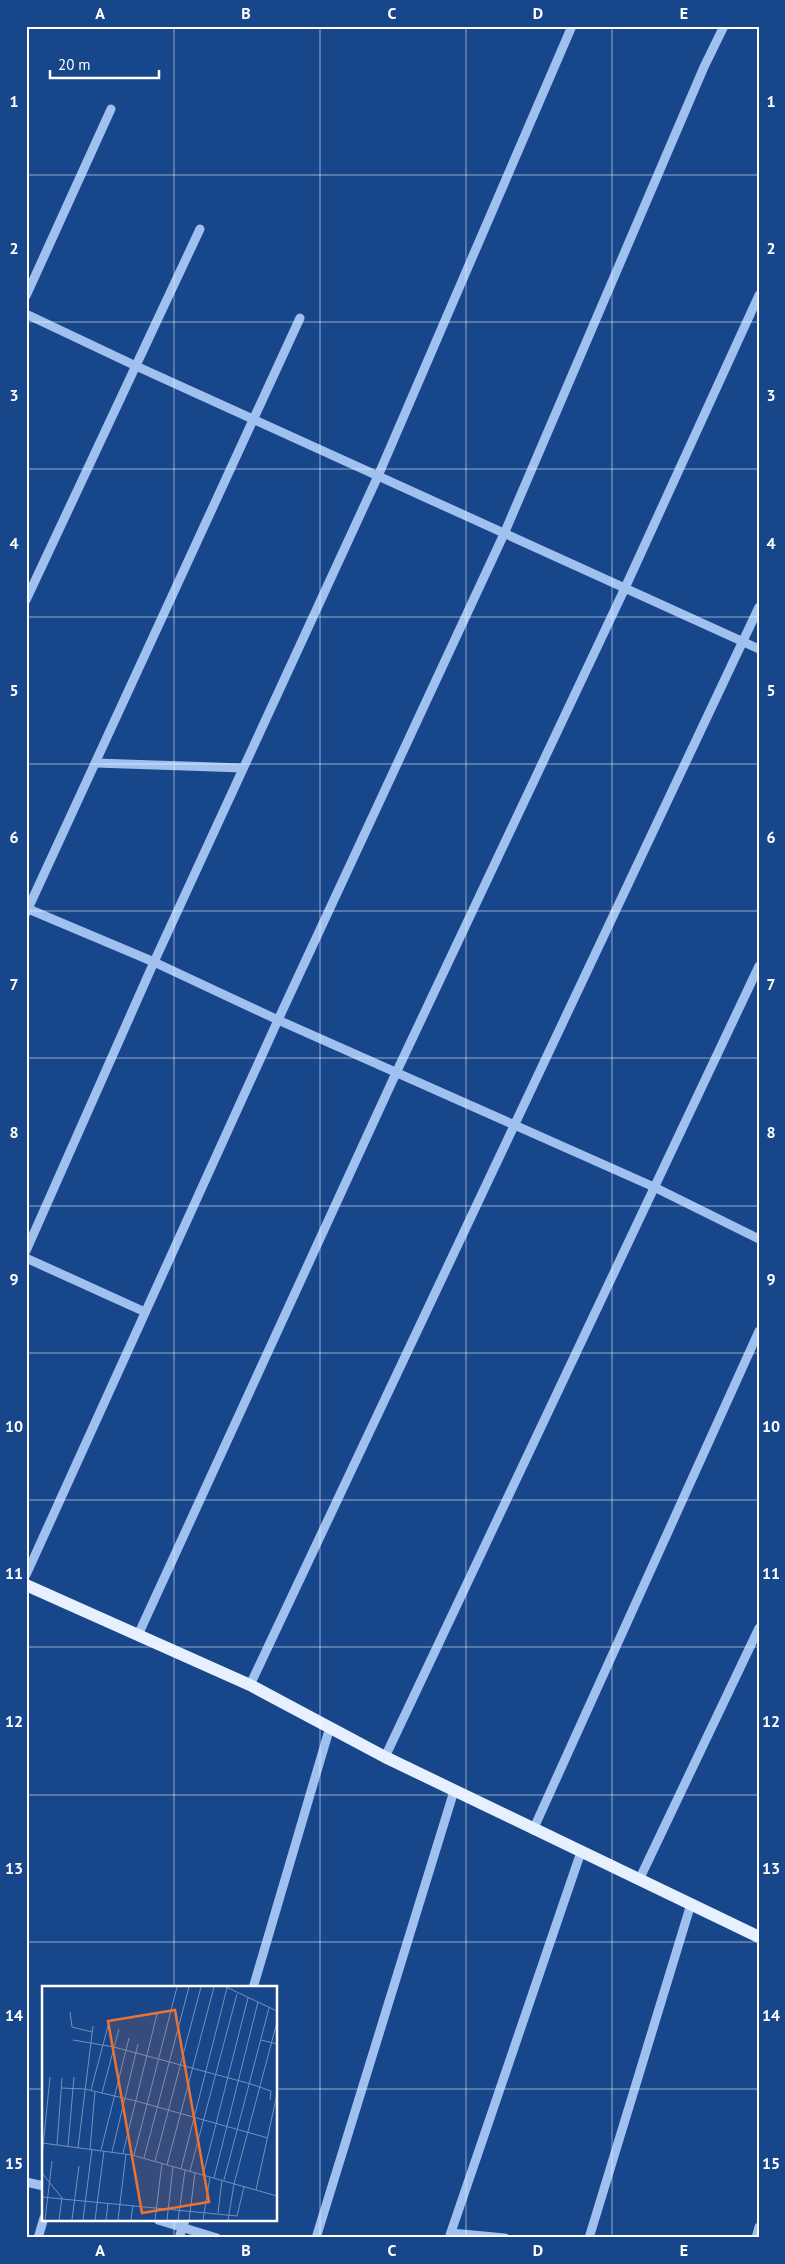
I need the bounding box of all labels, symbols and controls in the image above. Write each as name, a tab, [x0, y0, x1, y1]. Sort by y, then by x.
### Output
text: A	[95, 3, 105, 23]
text: B	[241, 3, 251, 23]
text: C	[388, 3, 397, 23]
text: D	[533, 3, 543, 23]
text: E	[680, 3, 688, 23]
scale bar	[50, 48, 159, 80]
text: 20 m	[58, 55, 91, 74]
text: 1	[9, 91, 19, 111]
text: 1	[766, 91, 776, 111]
text: 2	[9, 238, 19, 258]
text: 2	[766, 238, 776, 258]
text: 3	[9, 385, 19, 405]
text: 3	[766, 385, 776, 405]
text: 4	[9, 533, 19, 553]
text: 4	[766, 533, 776, 553]
text: 5	[9, 680, 19, 700]
text: 5	[766, 680, 776, 700]
text: 6	[9, 827, 19, 847]
text: 6	[766, 827, 776, 847]
text: 7	[9, 974, 19, 994]
text: 7	[766, 974, 776, 994]
text: 8	[9, 1122, 19, 1142]
text: 8	[766, 1122, 776, 1142]
text: 9	[9, 1269, 19, 1289]
text: 9	[766, 1269, 776, 1289]
text: 10	[5, 1416, 23, 1436]
text: 10	[762, 1416, 780, 1436]
text: 11	[5, 1563, 23, 1583]
text: 11	[762, 1563, 780, 1583]
text: 12	[5, 1711, 23, 1731]
text: 12	[762, 1711, 780, 1731]
text: 13	[5, 1858, 23, 1878]
text: 13	[762, 1858, 780, 1878]
inset map	[42, 1986, 278, 2222]
text: 14	[5, 2005, 23, 2025]
text: 14	[762, 2005, 780, 2025]
text: 15	[5, 2153, 23, 2173]
text: 15	[762, 2153, 780, 2173]
text: A	[95, 2240, 105, 2260]
text: B	[241, 2240, 251, 2260]
text: C	[388, 2240, 397, 2260]
text: D	[533, 2240, 543, 2260]
text: E	[680, 2240, 688, 2260]

